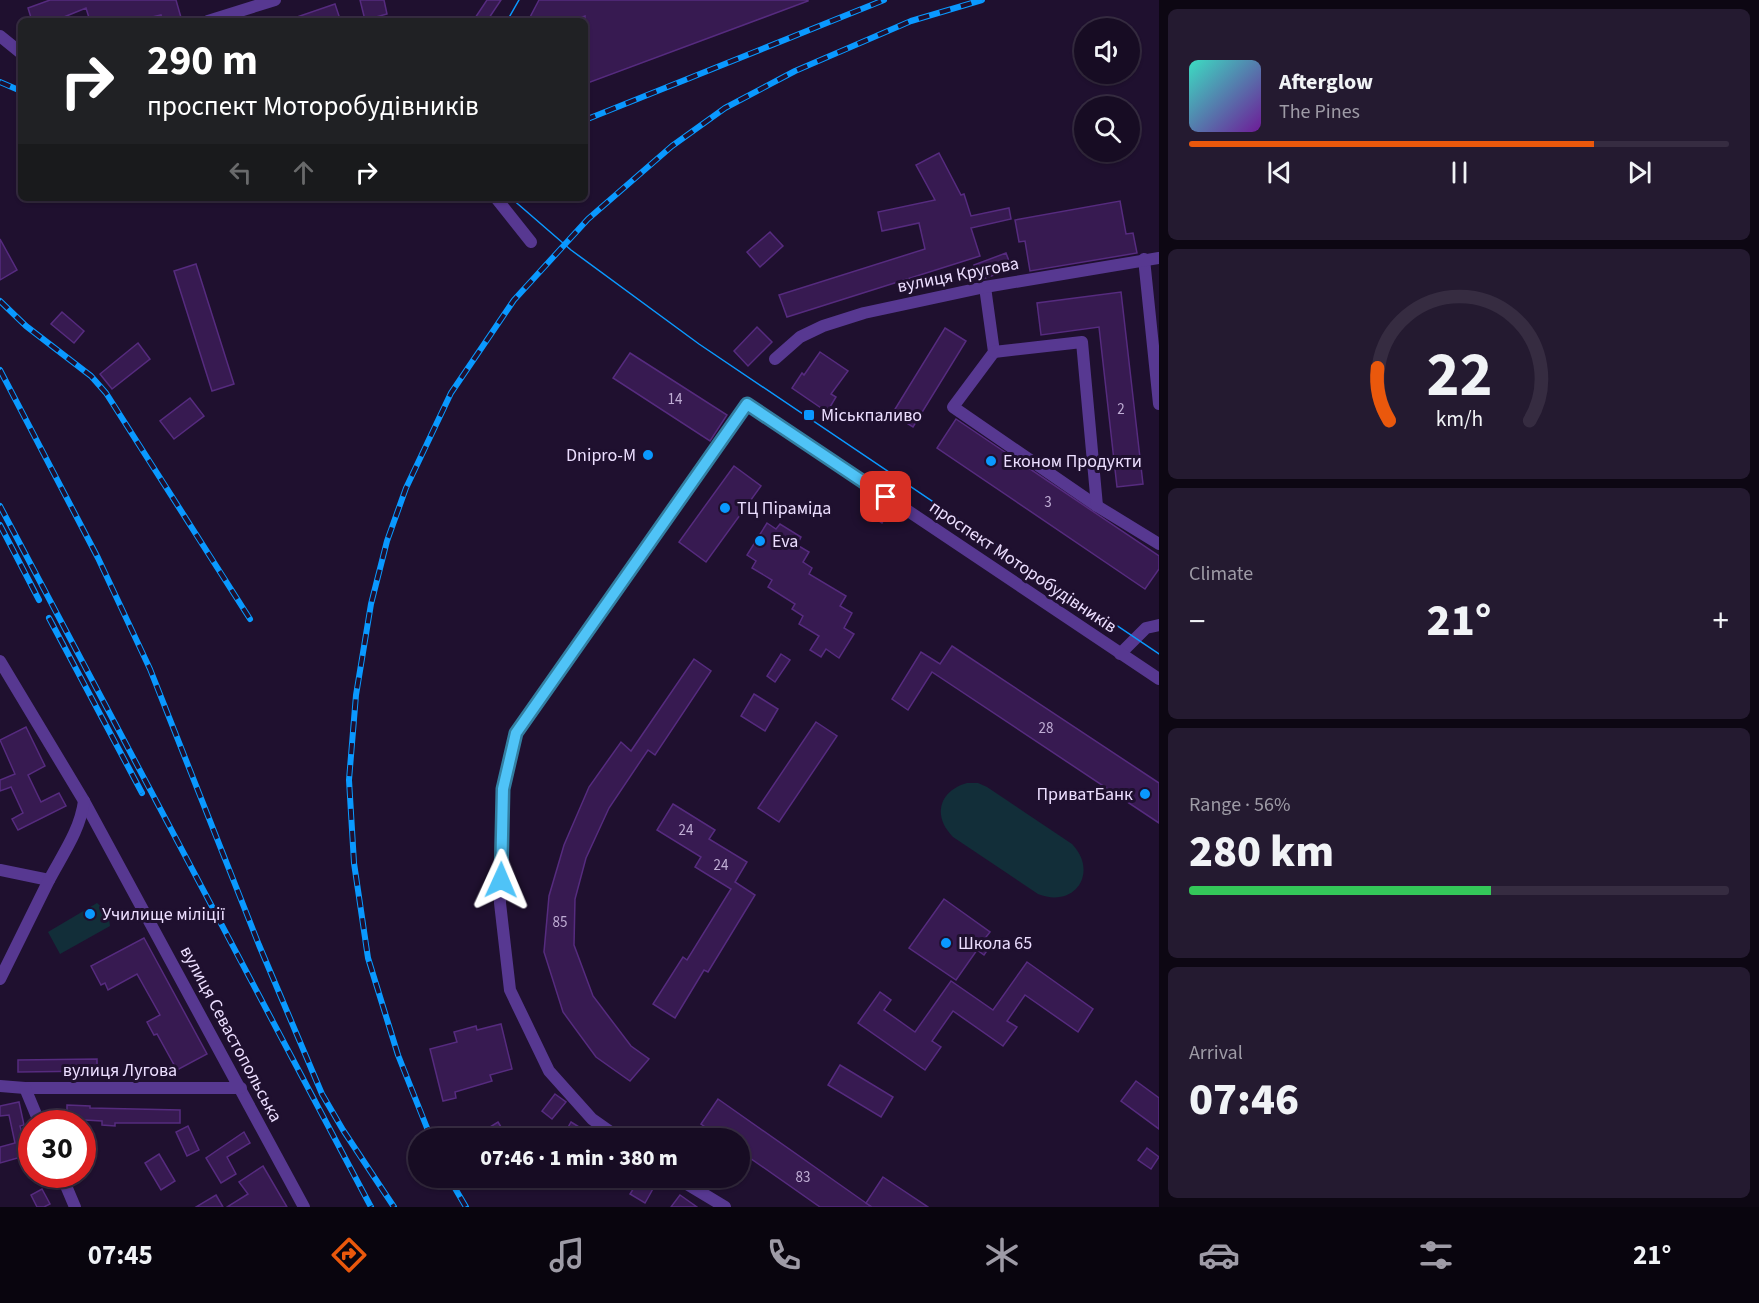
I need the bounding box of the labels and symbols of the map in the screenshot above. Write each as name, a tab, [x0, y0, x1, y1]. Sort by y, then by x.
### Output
street label: вулиця Кругова	[895, 251, 1021, 299]
house number: 14	[668, 389, 683, 410]
house number: 2	[1117, 399, 1125, 420]
place label: Міськпаливо	[821, 403, 922, 428]
marker: Міськпаливо	[802, 408, 816, 422]
place label: Dnipro-M	[566, 443, 636, 468]
marker: Dnipro-M	[641, 448, 655, 462]
place label: Економ Продукти	[1003, 449, 1142, 474]
marker: Економ Продукти	[984, 454, 998, 468]
pin	[860, 471, 911, 522]
house number: 3	[1044, 492, 1052, 513]
street label: проспект Моторобудівників	[924, 495, 1122, 639]
place label: ТЦ Піраміда	[737, 496, 831, 521]
marker: ТЦ Піраміда	[718, 501, 732, 515]
place label: Eva	[772, 529, 798, 554]
marker: Eva	[753, 534, 767, 548]
house number: 28	[1039, 718, 1053, 739]
place label: ПриватБанк	[1036, 782, 1133, 807]
marker: ПриватБанк	[1138, 787, 1152, 801]
house number: 24	[679, 820, 694, 841]
position arrow	[469, 848, 533, 912]
house number: 24	[714, 855, 729, 876]
place label: Училище міліції	[102, 902, 226, 927]
marker: Училище міліції	[83, 907, 97, 921]
house number: 85	[553, 912, 567, 933]
place label: Школа 65	[958, 931, 1032, 956]
marker: Школа 65	[939, 936, 953, 950]
street label: вулиця Севастопольська	[174, 942, 288, 1126]
street label: вулиця Лугова	[63, 1058, 177, 1083]
speed limit sign: 30	[18, 1110, 96, 1188]
house number: 83	[796, 1167, 810, 1188]

